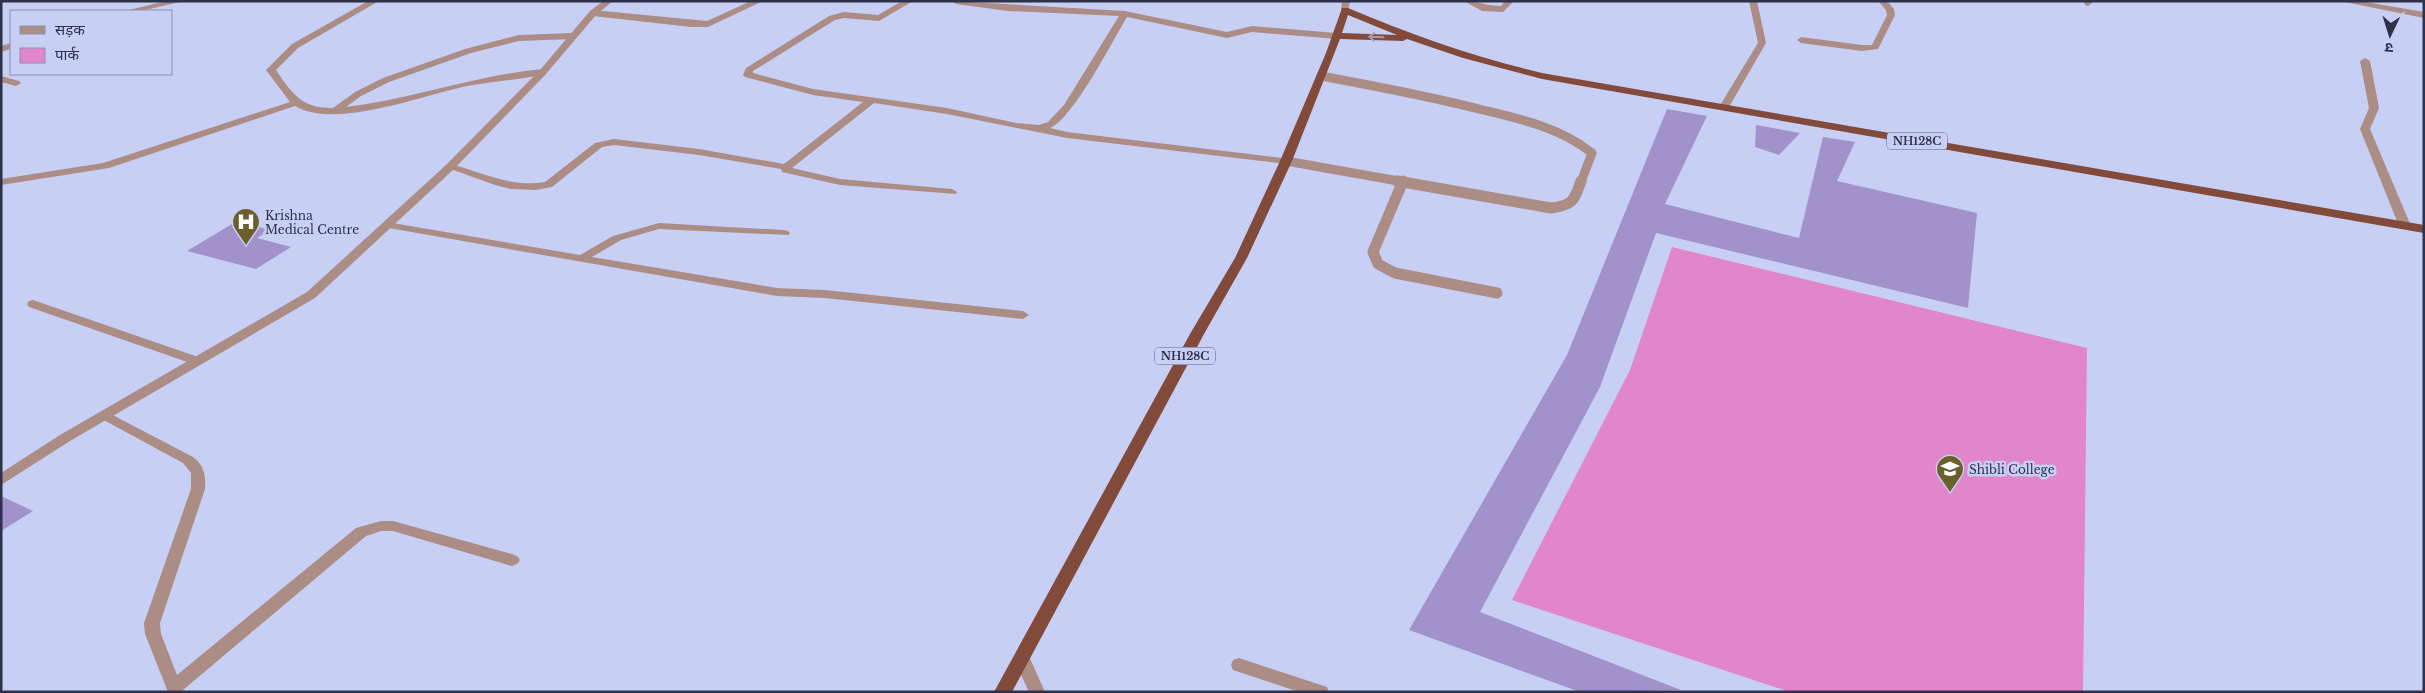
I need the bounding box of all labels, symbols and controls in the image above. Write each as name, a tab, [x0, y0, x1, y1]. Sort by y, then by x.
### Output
legend	[10, 10, 172, 75]
north arrow	[2365, 10, 2415, 60]
text: सड़क	[55, 20, 85, 39]
one-way arrow	[1368, 32, 1384, 42]
text: उ	[2384, 39, 2394, 57]
text: पार्क	[55, 45, 79, 64]
road number: NH128C	[1887, 132, 1947, 150]
hospital icon: Krishna Medical Centre	[231, 207, 261, 246]
place label: Krishna Medical Centre	[265, 208, 359, 237]
road number: NH128C	[1155, 348, 1215, 364]
school or university icon: Shibli College	[1935, 454, 1965, 493]
place label: Shibli College	[1969, 462, 2055, 477]

